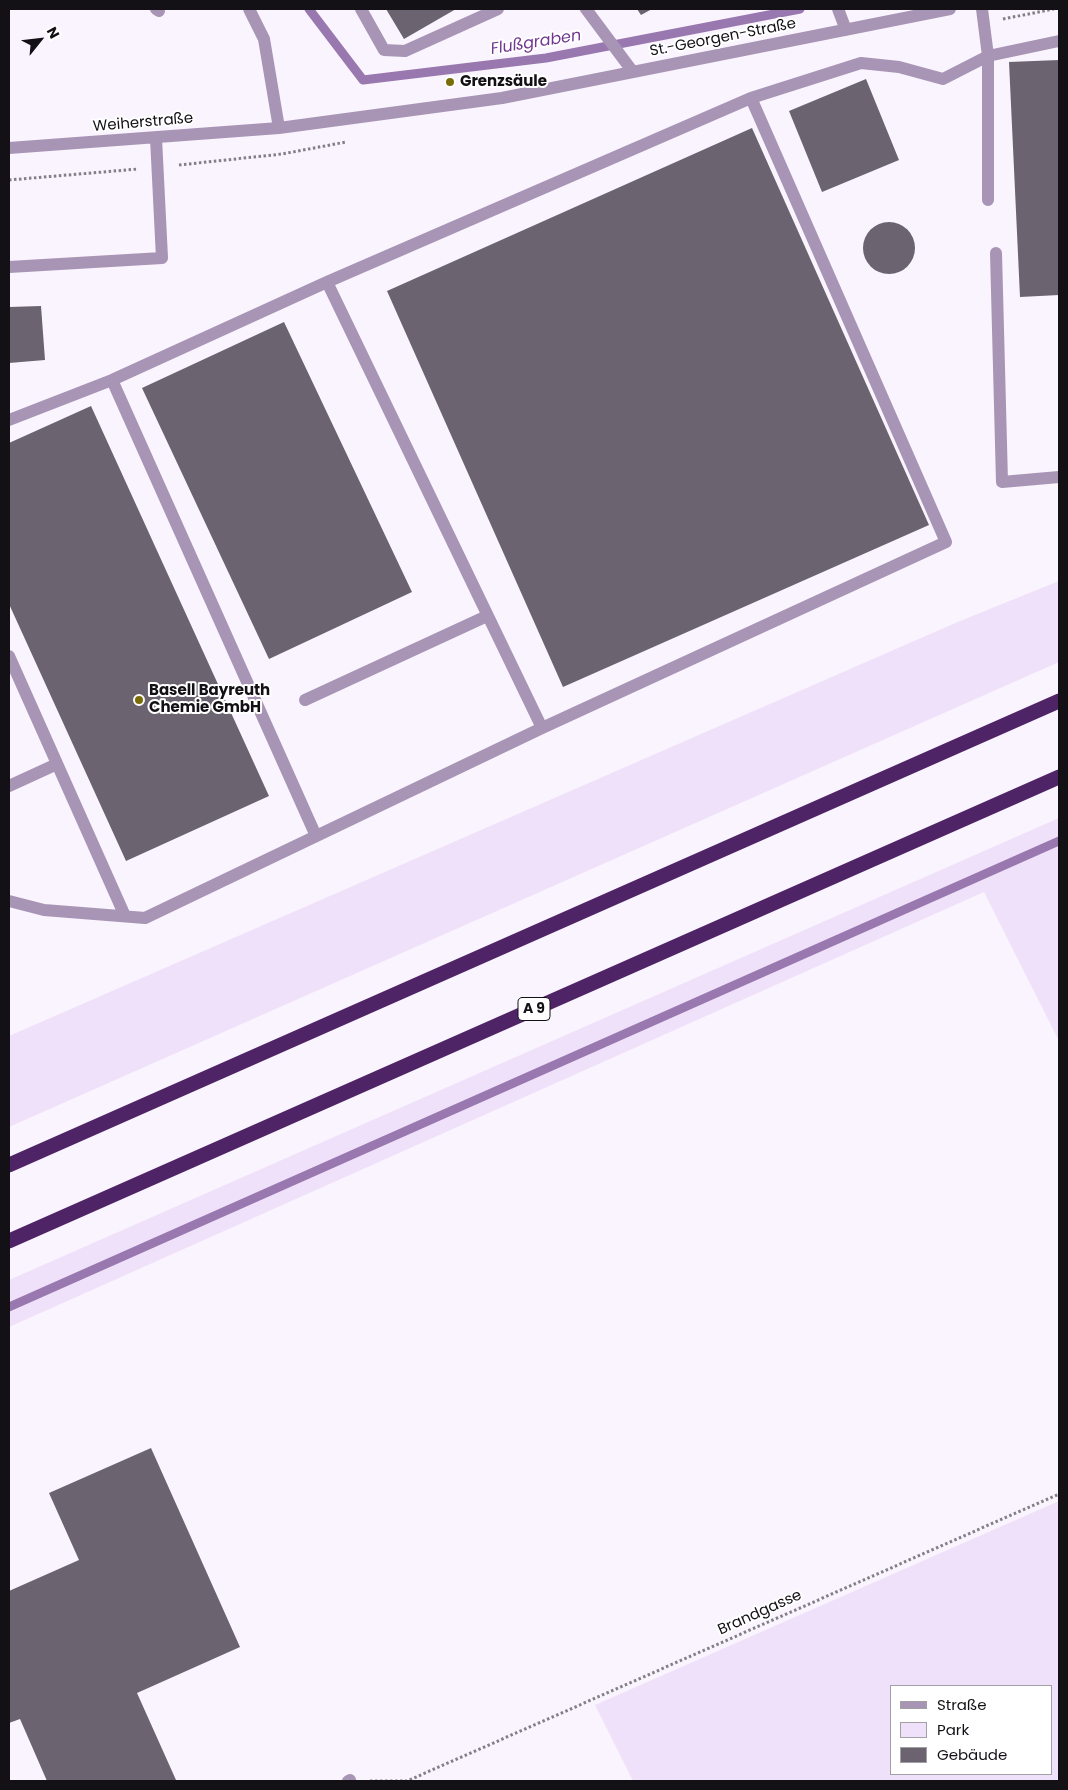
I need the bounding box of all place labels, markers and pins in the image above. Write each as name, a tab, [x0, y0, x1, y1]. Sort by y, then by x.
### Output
place label: Grenzsäule	[460, 73, 547, 91]
marker: Grenzsäule	[444, 76, 456, 88]
place label: Basell Bayreuth Chemie GmbH	[149, 682, 270, 717]
marker: Basell Bayreuth Chemie GmbH	[133, 694, 145, 706]

